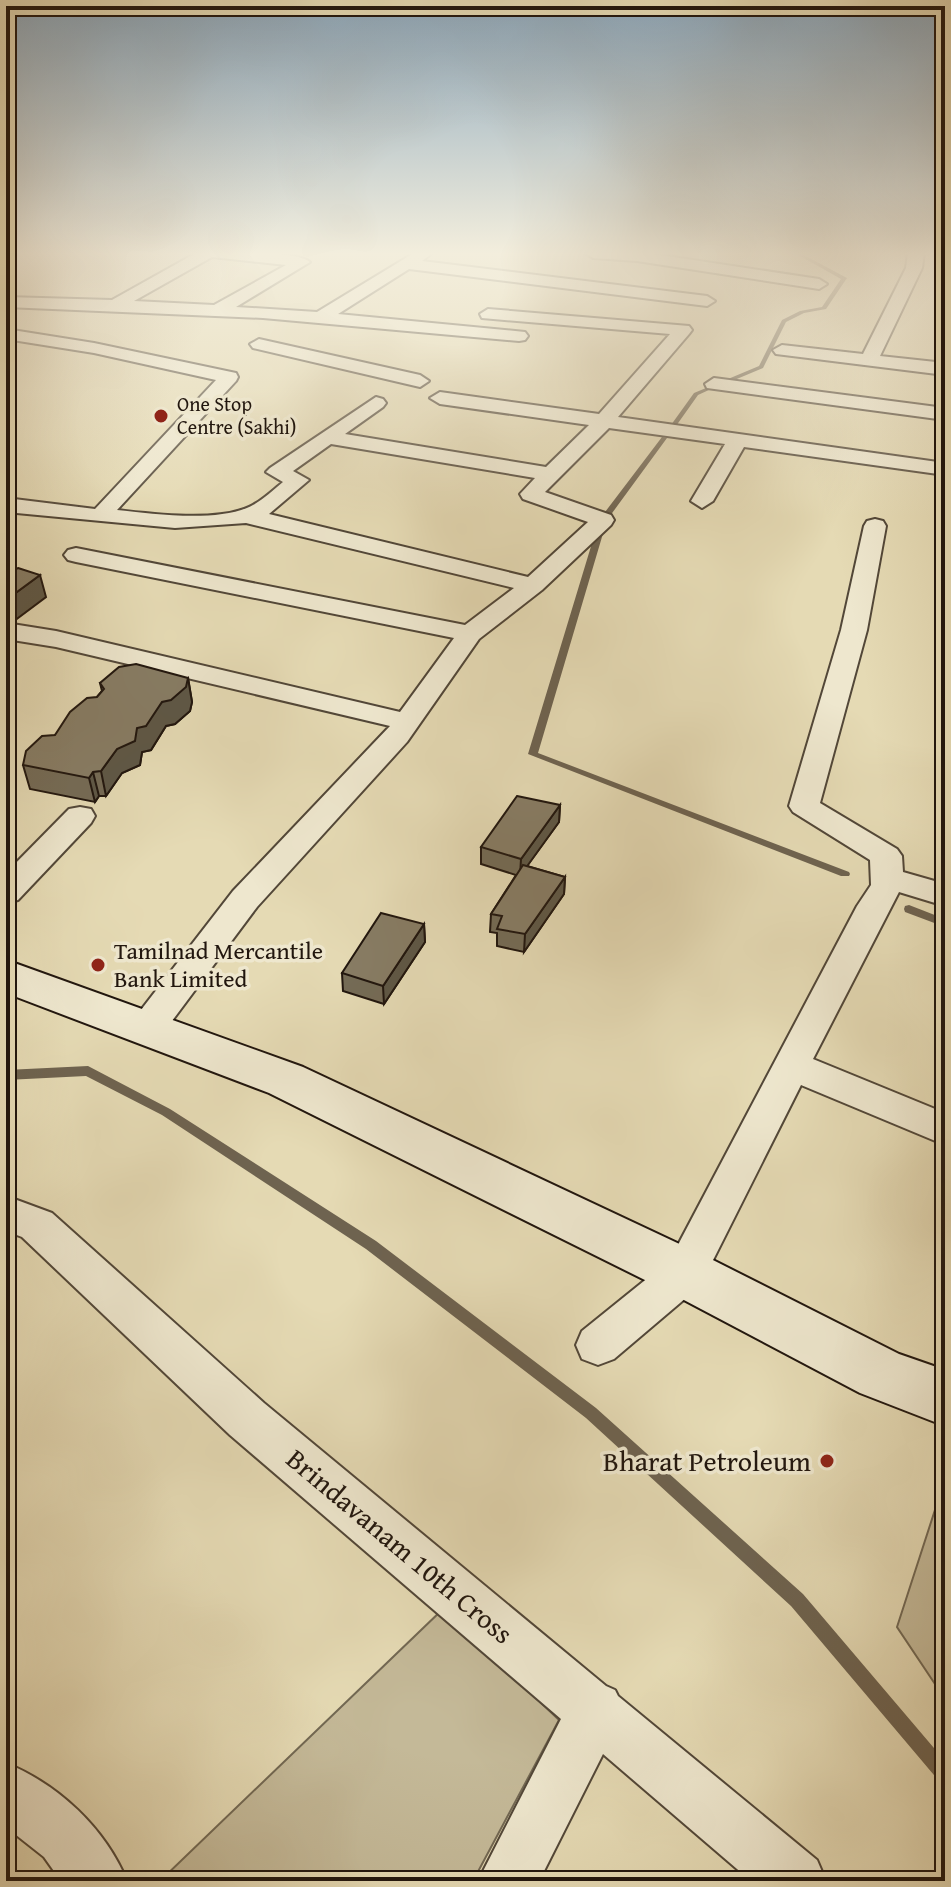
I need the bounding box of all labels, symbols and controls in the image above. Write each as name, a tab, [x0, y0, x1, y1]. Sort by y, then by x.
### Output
place label: One Stop Centre (Sakhi)	[177, 389, 296, 441]
marker: One Stop Centre (Sakhi)	[152, 407, 170, 425]
place label: Tamilnad Mercantile Bank Limited	[114, 933, 323, 996]
marker: Tamilnad Mercantile Bank Limited	[89, 956, 107, 974]
street label: Brindavanam 10th Cross	[278, 1438, 523, 1653]
place label: Bharat Petroleum	[603, 1440, 811, 1481]
marker: Bharat Petroleum	[818, 1452, 836, 1470]

